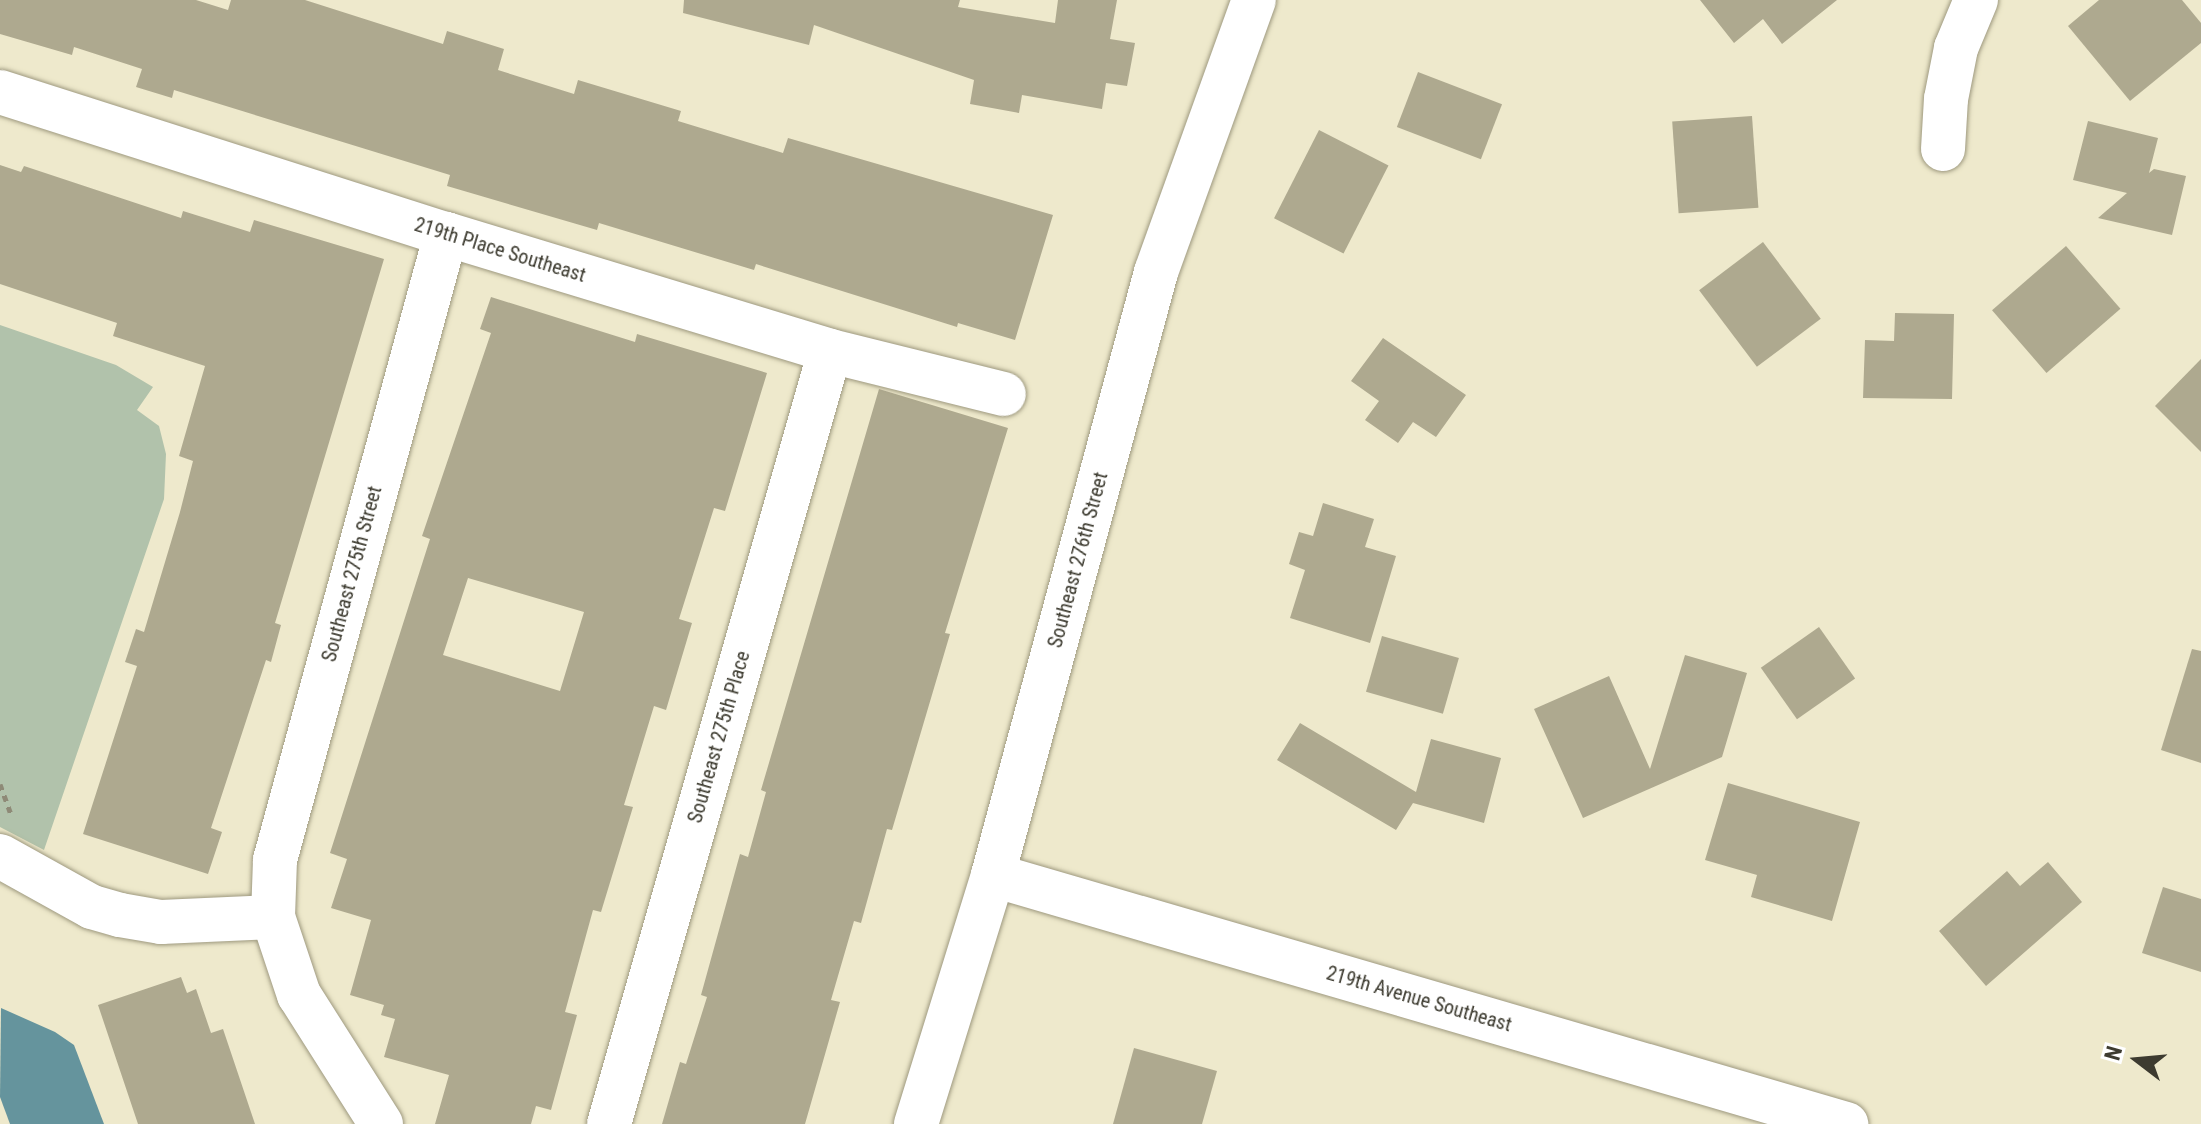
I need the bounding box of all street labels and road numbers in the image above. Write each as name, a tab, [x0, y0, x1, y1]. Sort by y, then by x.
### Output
street label: 219th Place Southeast	[411, 213, 589, 287]
street label: Southeast 276th Street	[1043, 470, 1113, 650]
street label: Southeast 275th Street	[317, 484, 387, 664]
street label: Southeast 275th Place	[683, 648, 755, 826]
street label: 219th Avenue Southeast	[1324, 961, 1514, 1037]

